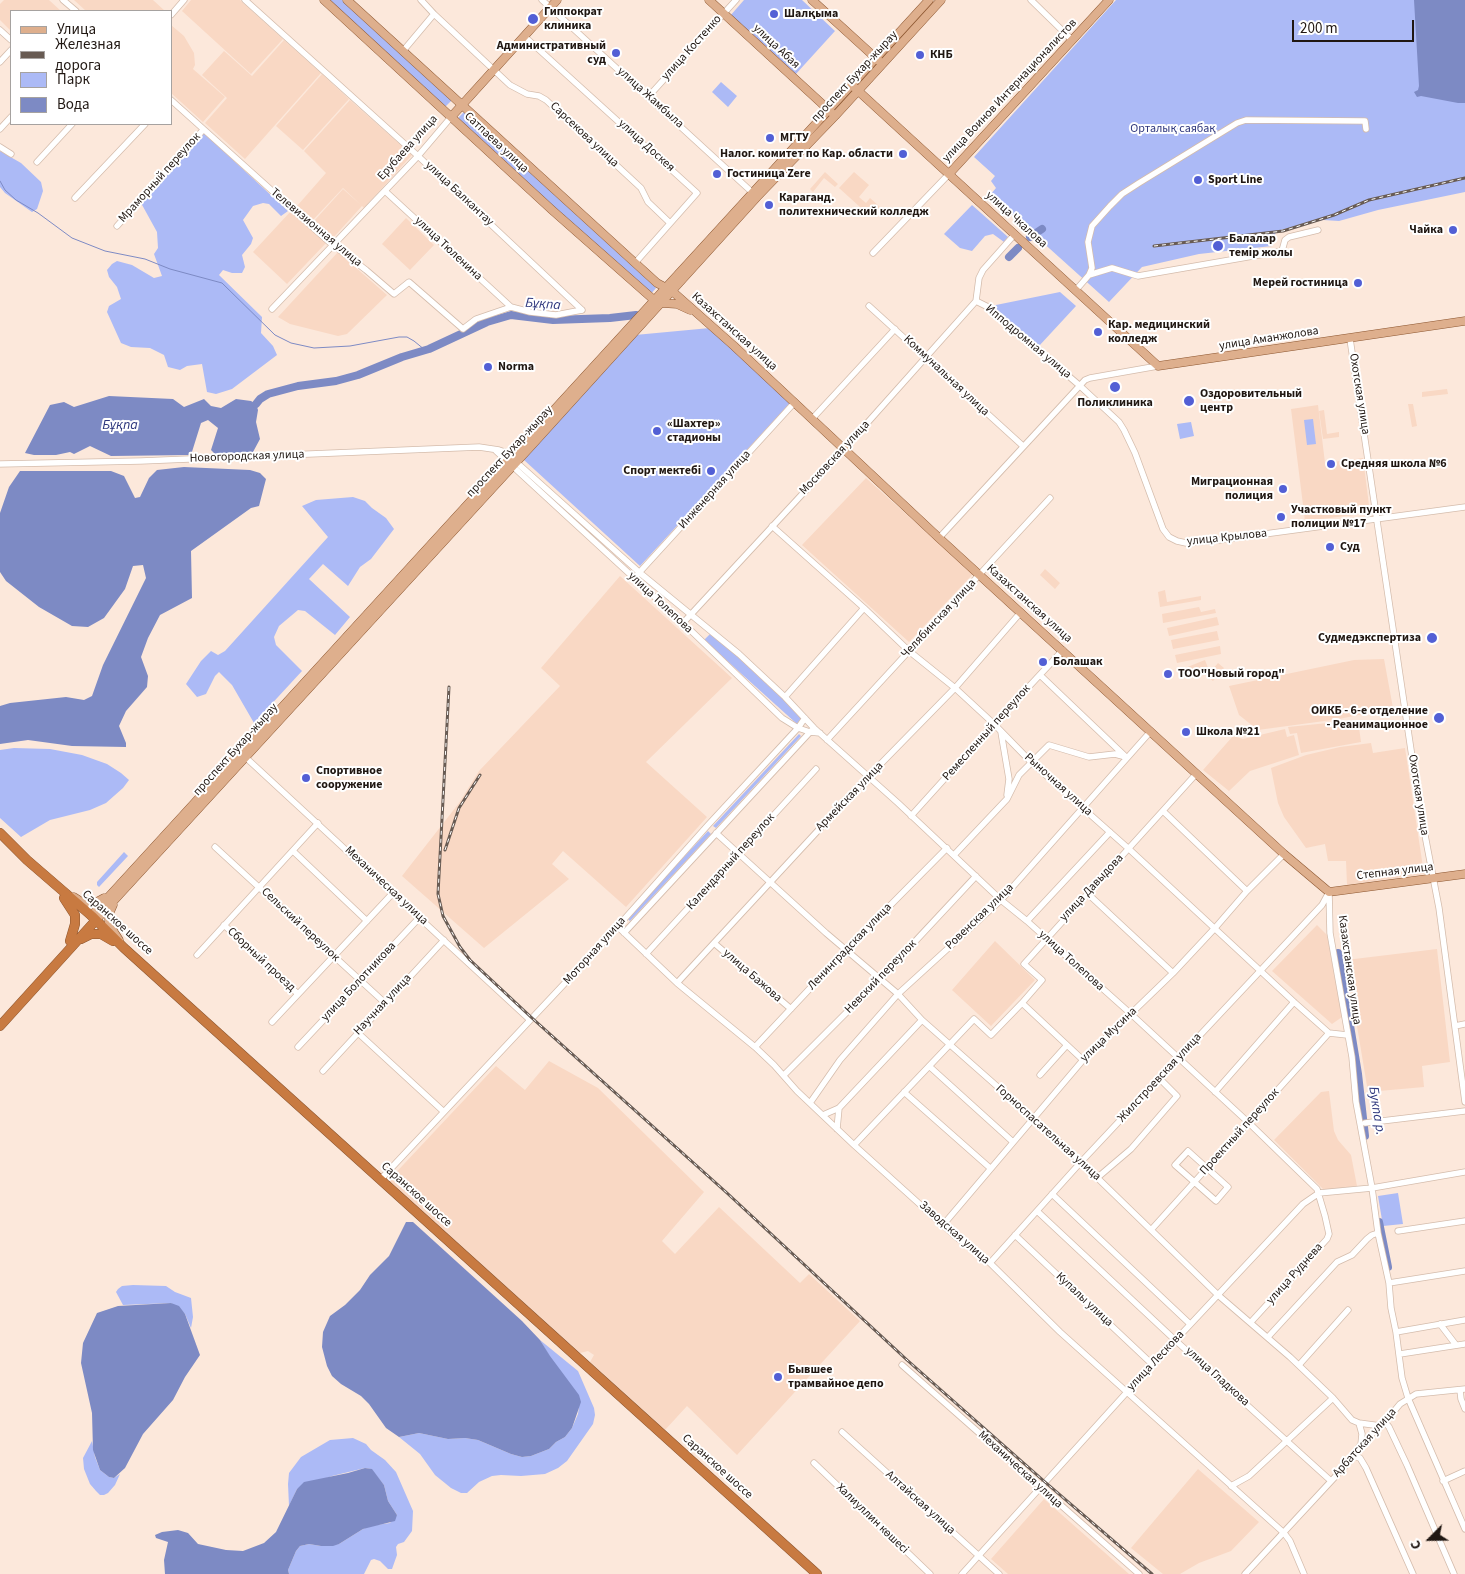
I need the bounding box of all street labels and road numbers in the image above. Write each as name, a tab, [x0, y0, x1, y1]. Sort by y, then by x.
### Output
street label: улица Костенко	[659, 12, 725, 84]
street label: улица Воинов Интернационалистов	[940, 16, 1080, 166]
street label: улица Абая	[750, 22, 802, 72]
street label: проспект Бухар-жырау	[809, 28, 901, 126]
street label: улица Жамбыла	[614, 64, 686, 132]
street label: Сарсекова улица	[547, 99, 621, 171]
street label: Сатпаева улица	[461, 109, 531, 177]
street label: Ерубаева улица	[375, 112, 441, 184]
street label: улица Доскея	[615, 117, 677, 175]
street label: Мраморный переулок	[116, 130, 204, 226]
street label: улица Балкантау	[422, 158, 496, 230]
street label: Телевизионная улица	[267, 185, 365, 271]
street label: улица Чкалова	[982, 189, 1050, 251]
street label: улица Тюленина	[411, 214, 485, 284]
street label: Казахстанская улица	[688, 290, 780, 374]
street label: Ипподромная улица	[982, 302, 1074, 382]
street label: улица Аманжолова	[1218, 324, 1320, 354]
street label: Коммунальная улица	[900, 333, 992, 419]
street label: Охотская улица	[1345, 352, 1373, 436]
street label: проспект Бухар-жырау	[464, 403, 556, 501]
street label: Московская улица	[797, 418, 873, 498]
street label: Новогородская улица	[189, 448, 305, 466]
street label: Инженерная улица	[676, 448, 754, 532]
street label: улица Крылова	[1186, 527, 1268, 549]
street label: Казахстанская улица	[983, 562, 1075, 646]
street label: улица Толепова	[625, 569, 695, 637]
street label: Челябинская улица	[899, 576, 979, 662]
street label: Ремесленный переулок	[940, 682, 1034, 784]
street label: проспект Бухар-жырау	[191, 701, 281, 799]
street label: Рыночная улица	[1021, 751, 1095, 819]
street label: Охотская улица	[1404, 753, 1432, 837]
street label: Армейская улица	[813, 759, 887, 835]
street label: Календарный переулок	[684, 811, 778, 913]
street label: Механическая улица	[341, 844, 431, 928]
street label: улица Давыдова	[1057, 851, 1127, 925]
street label: Степная улица	[1356, 860, 1434, 884]
street label: Ровенская улица	[943, 881, 1017, 953]
street label: Сельский переулок	[258, 885, 342, 965]
street label: Саранское шоссе	[79, 887, 155, 959]
street label: Ленинградская улица	[805, 901, 895, 993]
street label: Моторная улица	[561, 914, 629, 988]
street label: Казахстанская улица	[1334, 914, 1364, 1026]
street label: Сборный проезд	[224, 925, 298, 995]
street label: улица Толепова	[1035, 928, 1107, 994]
street label: Невский переулок	[842, 937, 920, 1017]
street label: улица Болотникова	[318, 939, 400, 1025]
street label: улица Бажова	[720, 946, 784, 1006]
street label: Научная улица	[351, 971, 415, 1039]
street label: улица Мусина	[1078, 1004, 1140, 1066]
street label: Жилстроевская улица	[1115, 1030, 1205, 1126]
street label: Горноспасательная улица	[992, 1082, 1104, 1184]
street label: Проектный переулок	[1197, 1086, 1283, 1178]
street label: Саранское шоссе	[378, 1159, 454, 1231]
street label: Заводская улица	[916, 1198, 992, 1268]
street label: улица Руднева	[1264, 1240, 1326, 1308]
street label: Купалы улица	[1052, 1270, 1116, 1330]
street label: улица Лескова	[1124, 1328, 1188, 1394]
street label: улица Гладкова	[1182, 1344, 1252, 1410]
street label: Арбатская улица	[1330, 1405, 1400, 1481]
street label: Механическая улица	[975, 1428, 1065, 1512]
street label: Саранское шоссе	[679, 1431, 755, 1503]
street label: Алтайская улица	[882, 1468, 958, 1538]
street label: Халиуллин көшесі	[833, 1481, 911, 1557]

